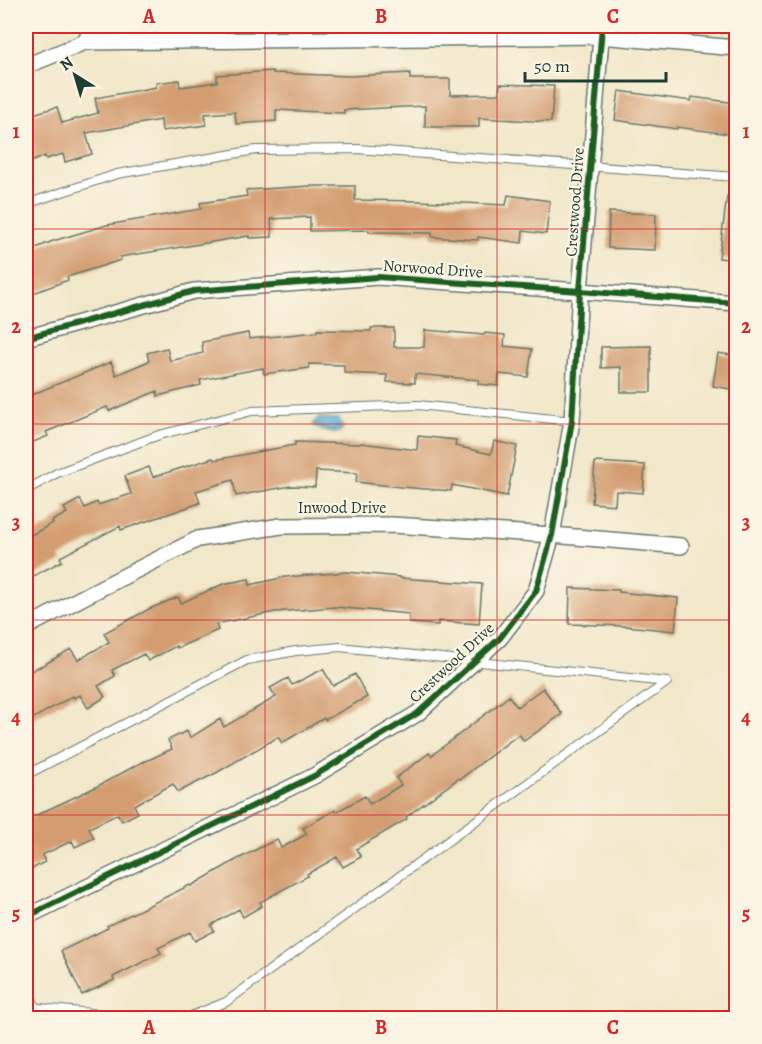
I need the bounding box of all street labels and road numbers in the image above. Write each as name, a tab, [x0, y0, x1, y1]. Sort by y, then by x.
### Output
street label: Crestwood Drive	[560, 147, 590, 257]
street label: Norwood Drive	[382, 255, 484, 283]
street label: Inwood Drive	[298, 497, 386, 519]
street label: Crestwood Drive	[404, 617, 499, 708]

